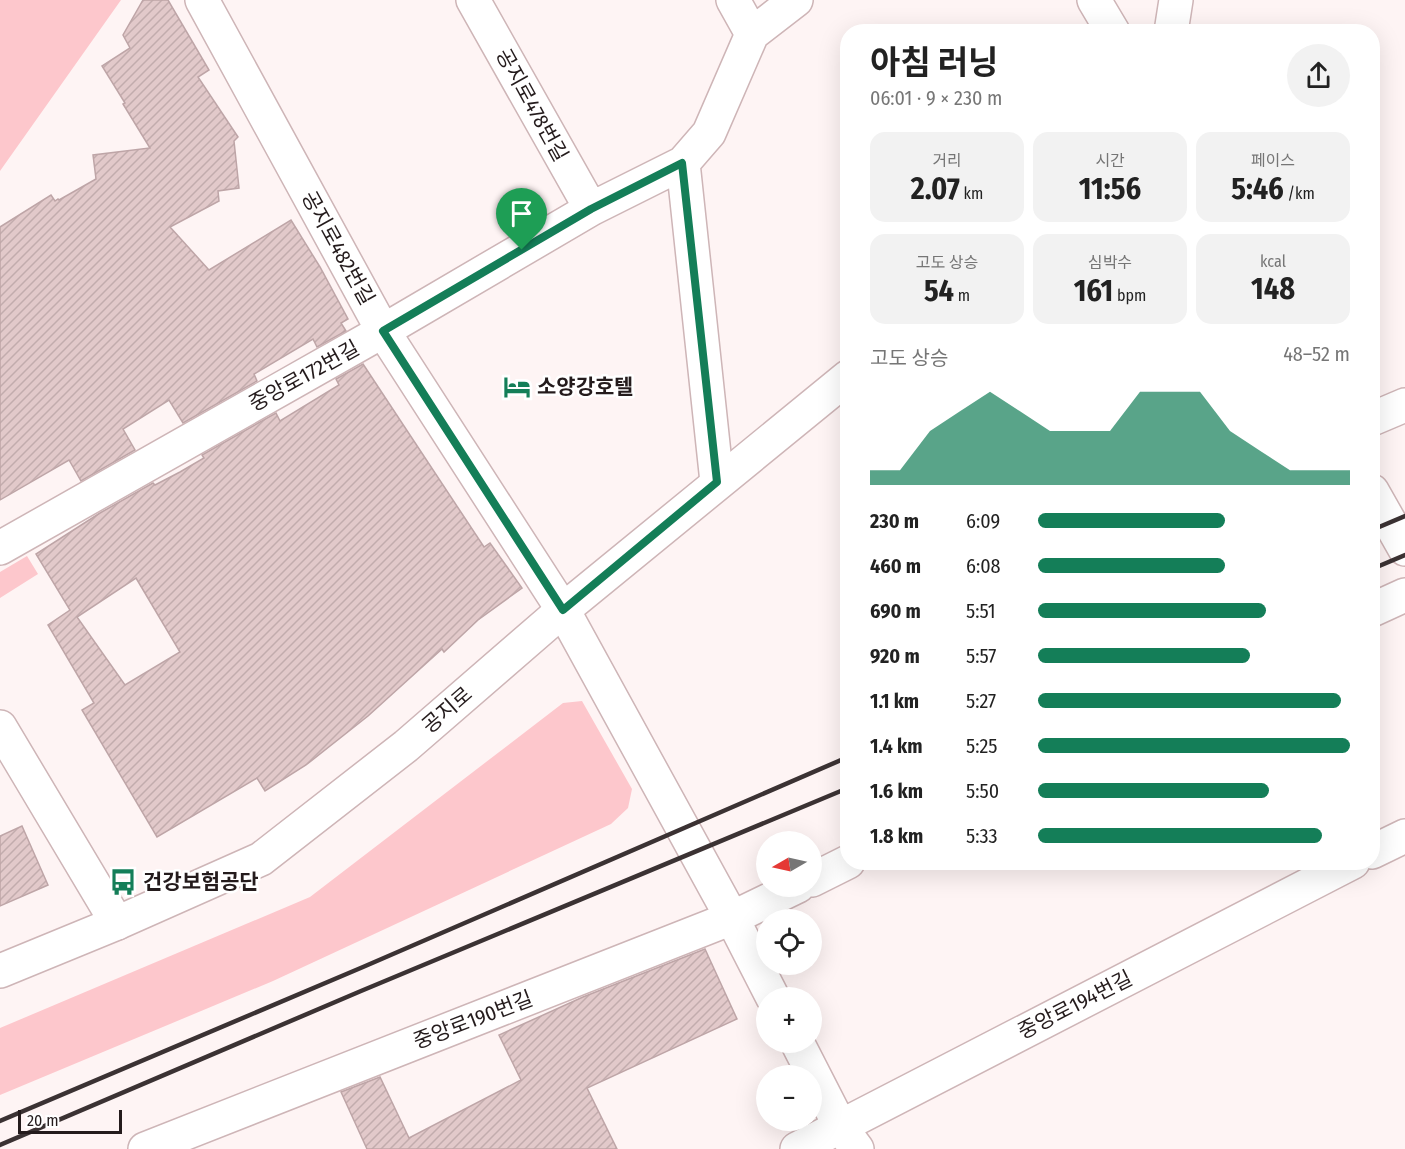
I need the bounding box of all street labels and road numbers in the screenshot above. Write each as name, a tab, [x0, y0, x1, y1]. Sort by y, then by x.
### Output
street label: 공지로478번길	[490, 44, 574, 166]
street label: 공지로482번길	[296, 186, 380, 310]
street label: 중앙로172번길	[244, 335, 364, 417]
street label: 공지로	[417, 681, 477, 739]
street label: 중앙로194번길	[1013, 965, 1137, 1045]
street label: 중앙로190번길	[410, 985, 536, 1055]

